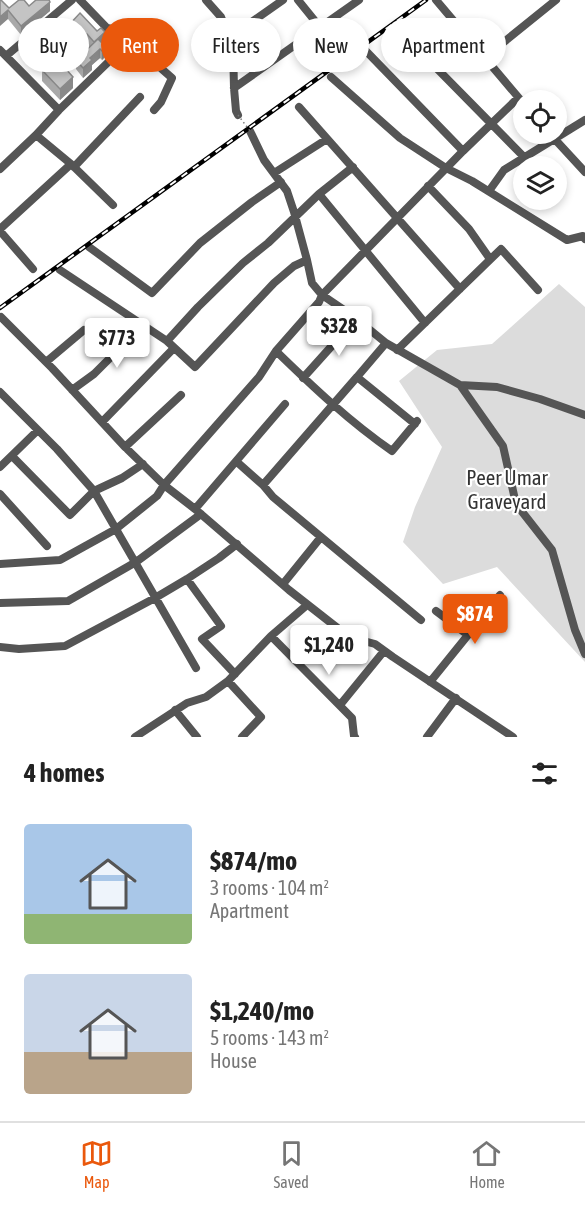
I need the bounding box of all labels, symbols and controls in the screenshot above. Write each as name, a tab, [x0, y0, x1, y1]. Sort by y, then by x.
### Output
chip: Buy	[18, 18, 89, 72]
chip: Rent	[101, 18, 179, 72]
chip: Filters	[191, 18, 281, 72]
chip: New	[293, 18, 369, 72]
chip: Apartment	[381, 18, 506, 72]
map controls	[513, 90, 567, 210]
button: locate	[513, 90, 567, 144]
button: layers	[513, 156, 567, 210]
pin: $328	[303, 306, 375, 357]
text: $328	[321, 314, 357, 337]
pin: $773	[81, 318, 153, 369]
text: $773	[99, 326, 135, 349]
park label: Peer Umar Graveyard	[466, 465, 549, 513]
pin: $874	[439, 594, 511, 645]
text: $874	[457, 602, 493, 625]
pin: $1,240	[280, 625, 378, 676]
text: $1,240	[304, 633, 354, 656]
icon: filters	[528, 757, 561, 790]
text: 4 homes	[24, 758, 104, 788]
text: $874/mo	[210, 846, 297, 876]
icon: home	[72, 848, 144, 920]
text: 3 rooms · 104 m²	[210, 876, 329, 899]
text: Apartment	[210, 899, 289, 922]
text: $1,240/mo	[210, 996, 314, 1026]
icon: home	[72, 998, 144, 1070]
text: 5 rooms · 143 m²	[210, 1026, 329, 1049]
text: House	[210, 1049, 257, 1072]
tab: Map	[80, 1137, 113, 1191]
tab: Saved	[273, 1137, 309, 1191]
tab: Home	[469, 1137, 505, 1191]

